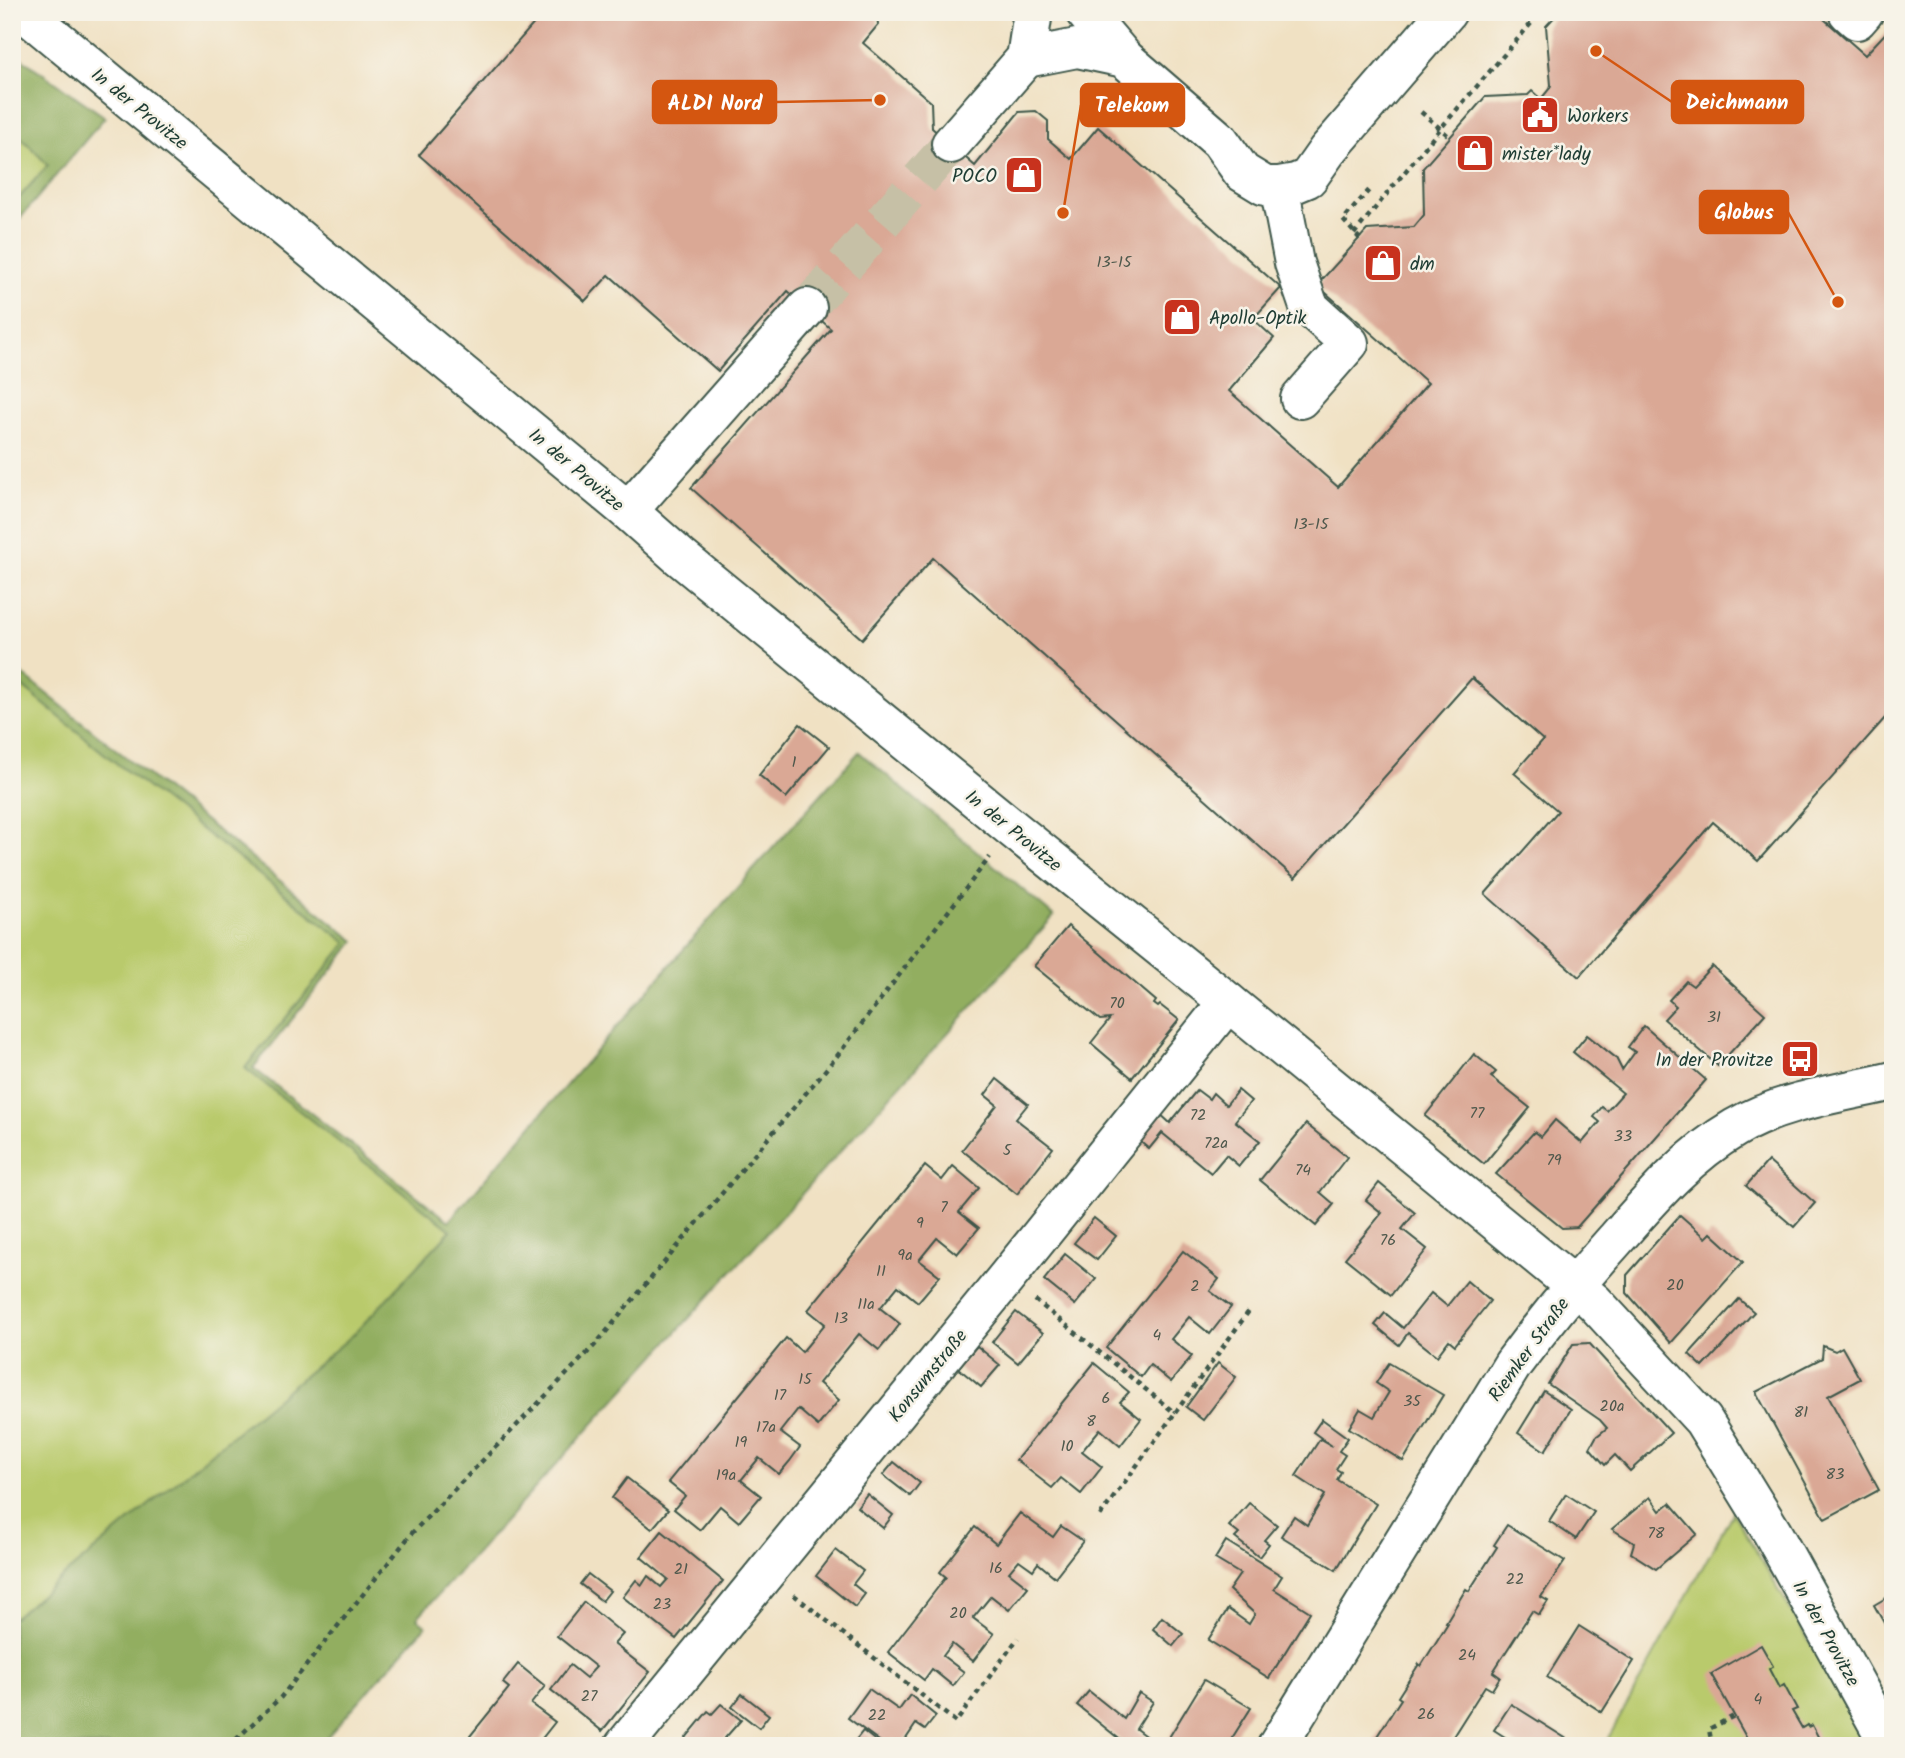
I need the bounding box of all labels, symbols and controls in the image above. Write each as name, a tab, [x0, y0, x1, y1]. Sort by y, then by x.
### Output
street label: In der Provitze	[84, 61, 194, 158]
callout: ALDI Nord	[653, 81, 776, 123]
callout: Deichmann	[1672, 81, 1803, 123]
callout: Telekom	[1081, 84, 1184, 126]
text: Deichmann	[1686, 87, 1788, 120]
text: ALDI Nord	[667, 88, 763, 121]
text: Telekom	[1095, 90, 1169, 123]
public building icon: Workers	[1519, 94, 1561, 136]
place label: Workers	[1567, 102, 1629, 132]
shop icon: mister*lady	[1454, 132, 1496, 174]
place label: mister*lady	[1502, 140, 1592, 170]
shop icon: POCO	[1003, 154, 1045, 196]
place label: POCO	[952, 162, 997, 192]
callout: Globus	[1700, 191, 1788, 233]
text: Globus	[1714, 197, 1774, 230]
shop icon: dm	[1362, 242, 1404, 284]
house number: 13-15	[1096, 250, 1133, 275]
place label: dm	[1410, 250, 1435, 280]
shop icon: Apollo-Optik	[1161, 296, 1203, 338]
place label: Apollo-Optik	[1209, 304, 1306, 334]
street label: In der Provitze	[521, 421, 631, 520]
house number: 13-15	[1293, 512, 1330, 537]
house number: 1	[791, 750, 797, 775]
street label: In der Provitze	[958, 783, 1068, 880]
house number: 70	[1109, 991, 1125, 1016]
house number: 31	[1707, 1005, 1721, 1030]
bus stop icon: In der Provitze	[1779, 1038, 1821, 1080]
place label: In der Provitze	[1655, 1046, 1773, 1076]
house number: 77	[1470, 1101, 1485, 1126]
house number: 72	[1190, 1103, 1206, 1128]
house number: 33	[1614, 1124, 1632, 1149]
house number: 72a	[1204, 1131, 1228, 1156]
house number: 5	[1003, 1138, 1013, 1163]
house number: 79	[1546, 1148, 1562, 1173]
house number: 74	[1295, 1158, 1311, 1183]
house number: 7	[940, 1195, 948, 1220]
house number: 9	[916, 1211, 924, 1236]
house number: 76	[1380, 1228, 1396, 1253]
house number: 9a	[897, 1243, 913, 1268]
house number: 11	[876, 1259, 886, 1284]
house number: 20	[1666, 1273, 1684, 1298]
house number: 2	[1190, 1274, 1200, 1299]
street label: Riemker Straße	[1481, 1291, 1578, 1409]
house number: 11a	[857, 1292, 875, 1317]
house number: 13	[834, 1306, 848, 1331]
street label: Konsumstraße	[881, 1323, 976, 1429]
house number: 4	[1153, 1323, 1162, 1348]
house number: 15	[798, 1367, 813, 1392]
house number: 17	[774, 1383, 787, 1408]
house number: 6	[1102, 1386, 1110, 1411]
house number: 35	[1403, 1389, 1422, 1414]
house number: 20a	[1600, 1394, 1624, 1419]
house number: 81	[1794, 1400, 1808, 1425]
house number: 8	[1086, 1409, 1096, 1434]
house number: 17a	[756, 1415, 776, 1440]
house number: 19	[735, 1430, 748, 1455]
house number: 10	[1060, 1434, 1074, 1459]
house number: 83	[1826, 1462, 1844, 1487]
house number: 19a	[716, 1463, 736, 1488]
house number: 78	[1647, 1521, 1665, 1546]
house number: 16	[989, 1556, 1003, 1581]
house number: 21	[674, 1557, 688, 1582]
house number: 22	[1506, 1567, 1524, 1592]
street label: In der Provitze	[1784, 1575, 1867, 1693]
house number: 23	[653, 1592, 671, 1617]
house number: 20	[949, 1601, 967, 1626]
house number: 24	[1458, 1643, 1476, 1668]
house number: 27	[581, 1684, 598, 1709]
house number: 4	[1754, 1687, 1763, 1712]
house number: 26	[1417, 1702, 1435, 1727]
house number: 22	[868, 1703, 886, 1728]

